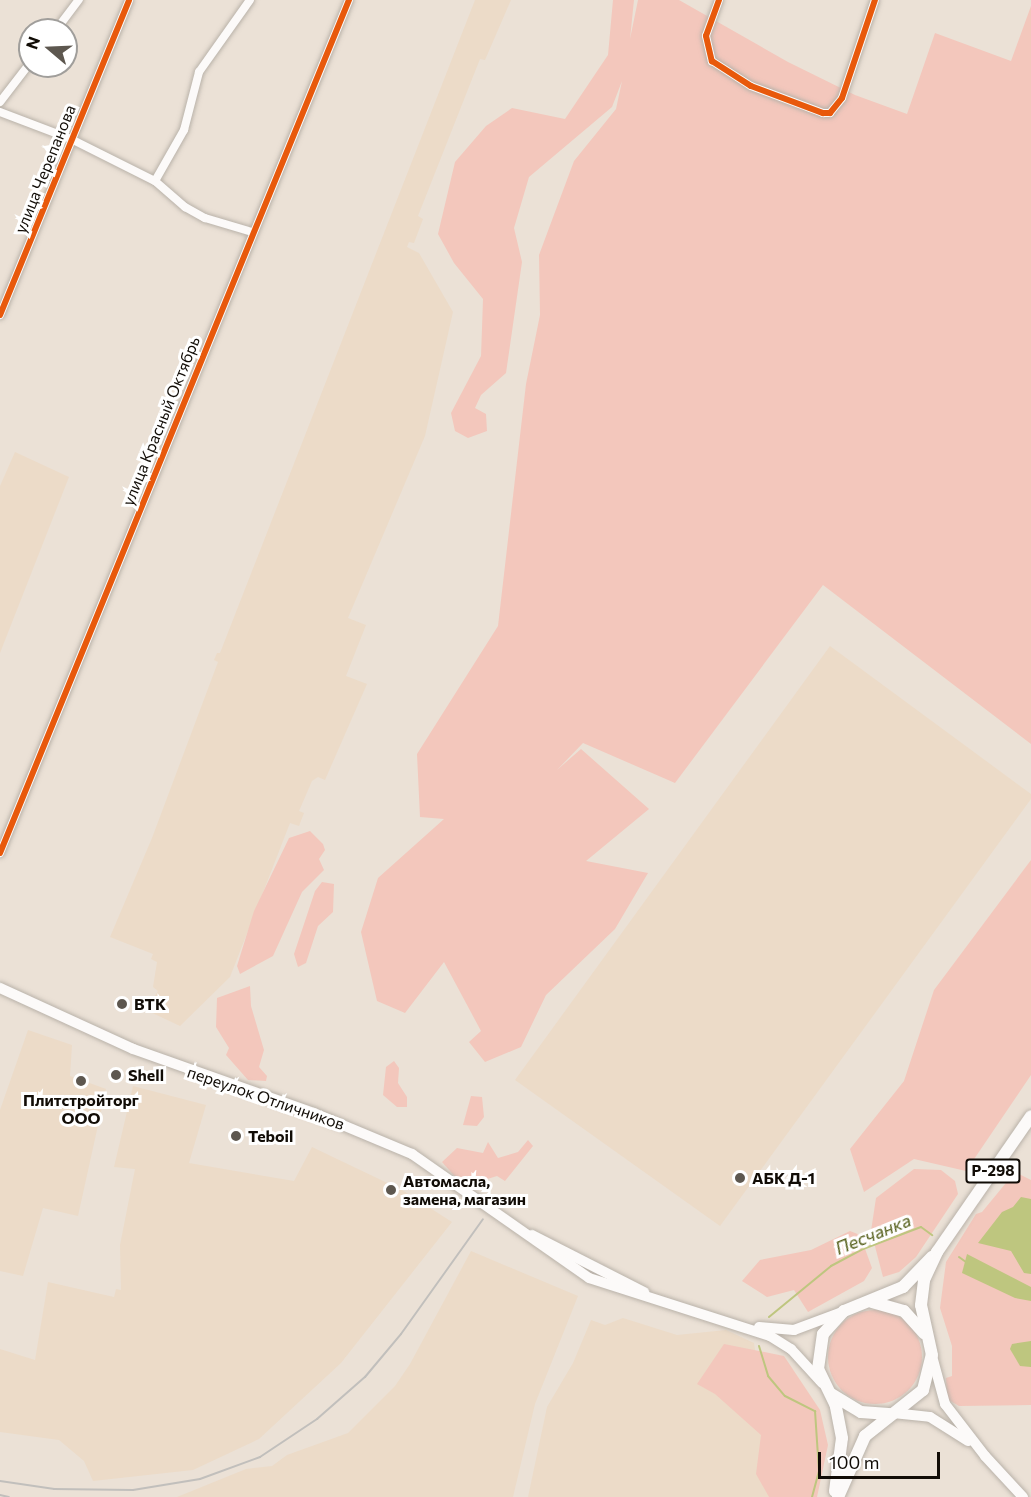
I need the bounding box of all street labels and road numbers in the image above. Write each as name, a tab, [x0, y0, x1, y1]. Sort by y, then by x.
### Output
street label: улица Черепанова	[10, 102, 80, 236]
street label: улица Красный Октябрь	[118, 334, 204, 508]
street label: переулок Отличников	[185, 1062, 347, 1134]
road number: Р-298	[964, 1159, 1022, 1183]

